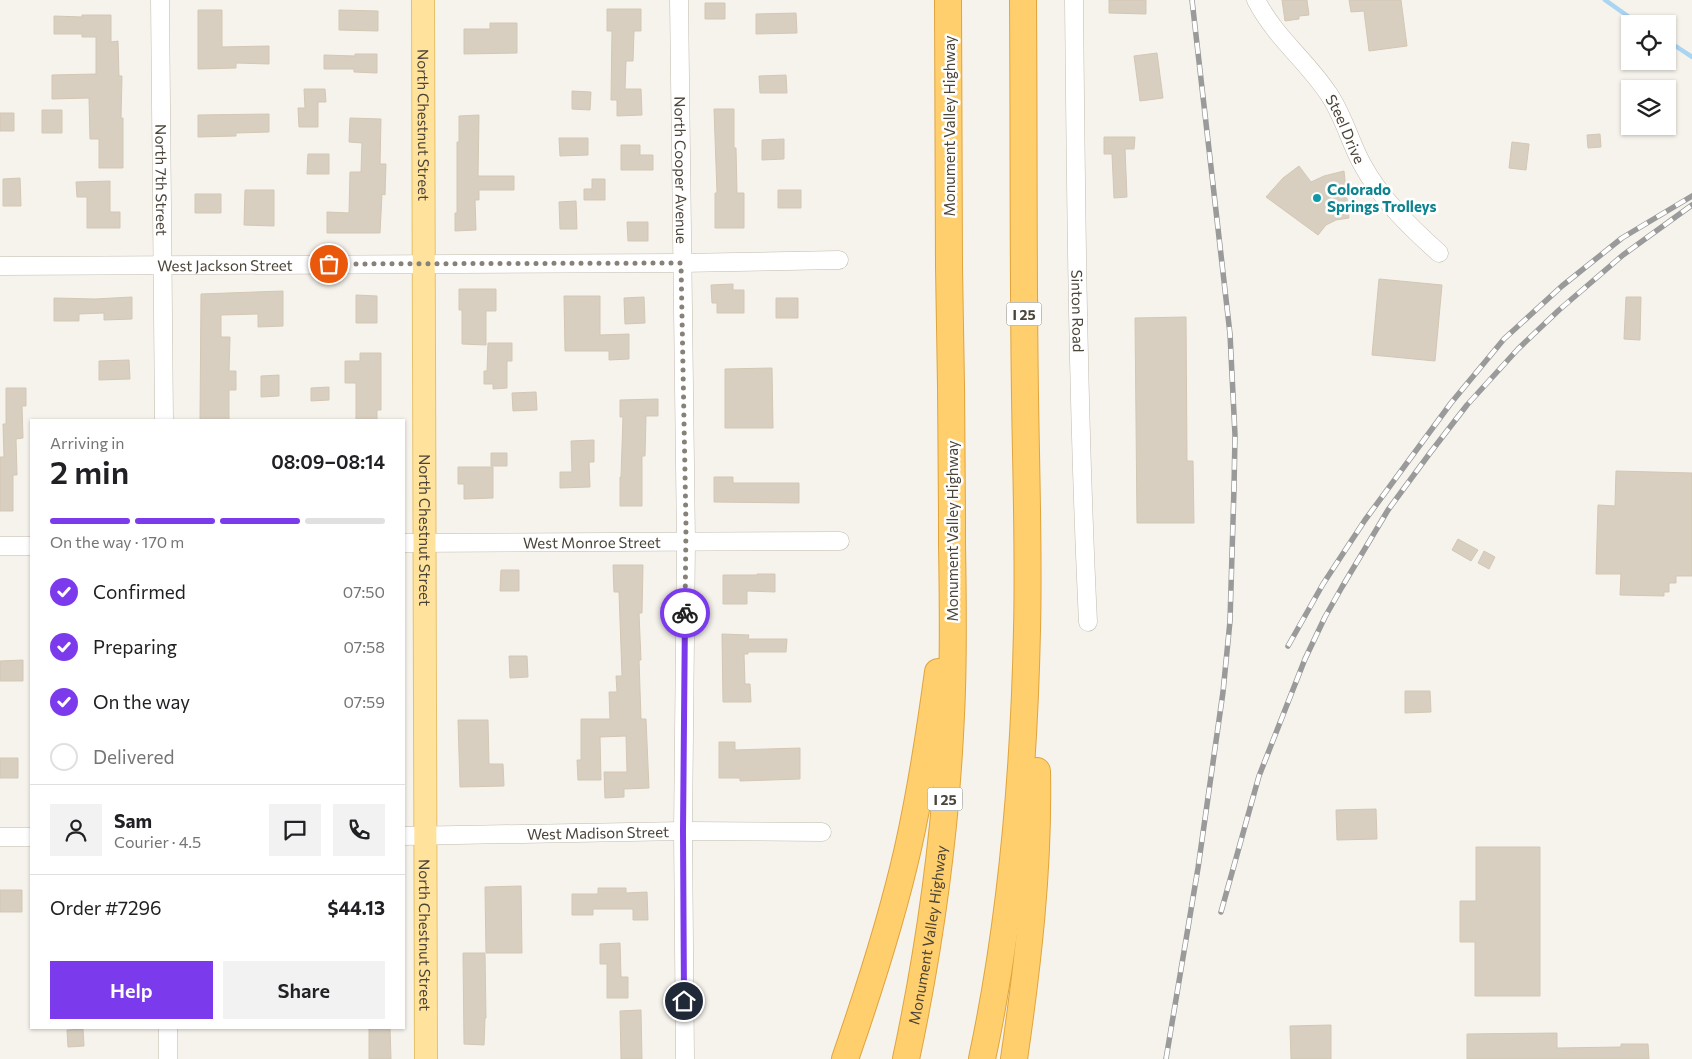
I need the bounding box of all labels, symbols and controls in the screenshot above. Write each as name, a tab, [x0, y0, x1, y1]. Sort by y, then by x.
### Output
map controls	[1621, 15, 1676, 135]
button: locate	[1621, 15, 1676, 70]
street label: Monument Valley Highway	[940, 35, 958, 217]
street label: North Chestnut Street	[414, 49, 433, 201]
button: layers	[1621, 80, 1676, 135]
street label: Steel Drive	[1322, 91, 1369, 166]
street label: North Cooper Avenue	[671, 96, 691, 244]
street label: North 7th Street	[152, 124, 171, 236]
place label: Colorado Springs Trolleys	[1327, 180, 1437, 215]
marker: Colorado Springs Trolleys	[1311, 192, 1323, 204]
pin	[308, 243, 350, 285]
icon: bag	[315, 250, 343, 278]
street label: West Jackson Street	[157, 256, 293, 274]
street label: Sinton Road	[1068, 269, 1088, 353]
road number: I 25	[1006, 302, 1042, 326]
text: Arriving in	[50, 433, 124, 452]
street label: Monument Valley Highway	[943, 440, 961, 622]
text: 08:09–08:14	[271, 450, 385, 473]
text: 2 min	[50, 451, 129, 491]
street label: North Chestnut Street	[415, 454, 434, 606]
text: On the way · 170 m	[50, 532, 184, 551]
street label: West Monroe Street	[523, 533, 661, 551]
icon: check	[50, 578, 78, 606]
text: Confirmed	[93, 580, 186, 603]
text: 07:50	[343, 582, 385, 601]
courier	[660, 588, 710, 638]
icon: bike	[671, 599, 699, 627]
icon: check	[50, 633, 78, 661]
text: Preparing	[93, 635, 177, 658]
text: 07:58	[343, 637, 385, 656]
icon: check	[50, 688, 78, 716]
text: On the way	[93, 690, 190, 713]
text: 07:59	[343, 692, 385, 711]
text: Delivered	[93, 745, 174, 768]
road number: I 25	[928, 788, 962, 811]
button: person	[50, 804, 102, 856]
button: chat	[269, 804, 321, 856]
button: phone	[333, 804, 385, 856]
text: Sam	[114, 809, 152, 832]
street label: West Madison Street	[527, 822, 669, 843]
text: Courier · 4.5	[114, 832, 201, 851]
street label: Monument Valley Highway	[904, 844, 950, 1026]
street label: North Chestnut Street	[416, 859, 435, 1011]
text: Order #7296	[50, 896, 162, 919]
text: $44.13	[328, 896, 385, 919]
button: Help	[50, 961, 213, 1019]
button: Share	[223, 961, 385, 1019]
pin	[663, 980, 705, 1022]
icon: home	[670, 987, 698, 1015]

